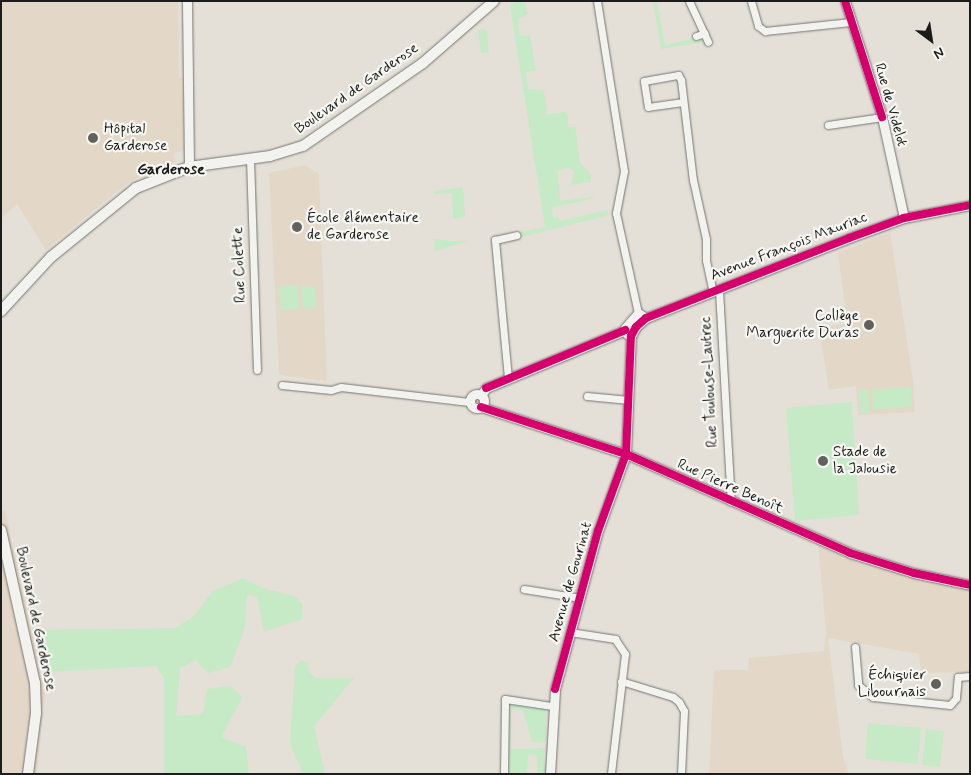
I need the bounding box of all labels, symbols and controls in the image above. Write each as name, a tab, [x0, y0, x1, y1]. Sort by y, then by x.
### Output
north arrow	[906, 15, 956, 65]
street label: Boulevard de Garderose	[292, 40, 422, 138]
text: N	[930, 43, 947, 63]
street label: Rue de Videlot	[869, 60, 911, 150]
place label: Hôpital Garderose	[104, 120, 167, 155]
marker: Hôpital Garderose	[86, 131, 100, 145]
district label: Garderose	[137, 160, 205, 180]
place label: École élémentaire de Garderose	[307, 209, 419, 244]
street label: Avenue François Mauriac	[710, 210, 868, 284]
marker: École élémentaire de Garderose	[291, 221, 303, 233]
street label: Rue Colette	[230, 226, 250, 304]
place label: Collège Marguerite Duras	[750, 307, 859, 342]
street label: Rue Toulouse-Lautrec	[698, 318, 722, 446]
marker: Collège Marguerite Duras	[863, 319, 875, 331]
place label: Stade de la Jalousie	[833, 443, 899, 478]
marker: Stade de la Jalousie	[817, 455, 829, 467]
street label: Rue Pierre Benoît	[675, 456, 785, 518]
street label: Avenue de Gourinat	[545, 518, 597, 646]
street label: Boulevard de Garderose	[11, 546, 59, 692]
place label: Échiquier Libournais	[858, 666, 926, 701]
marker: Échiquier Libournais	[930, 678, 942, 690]

